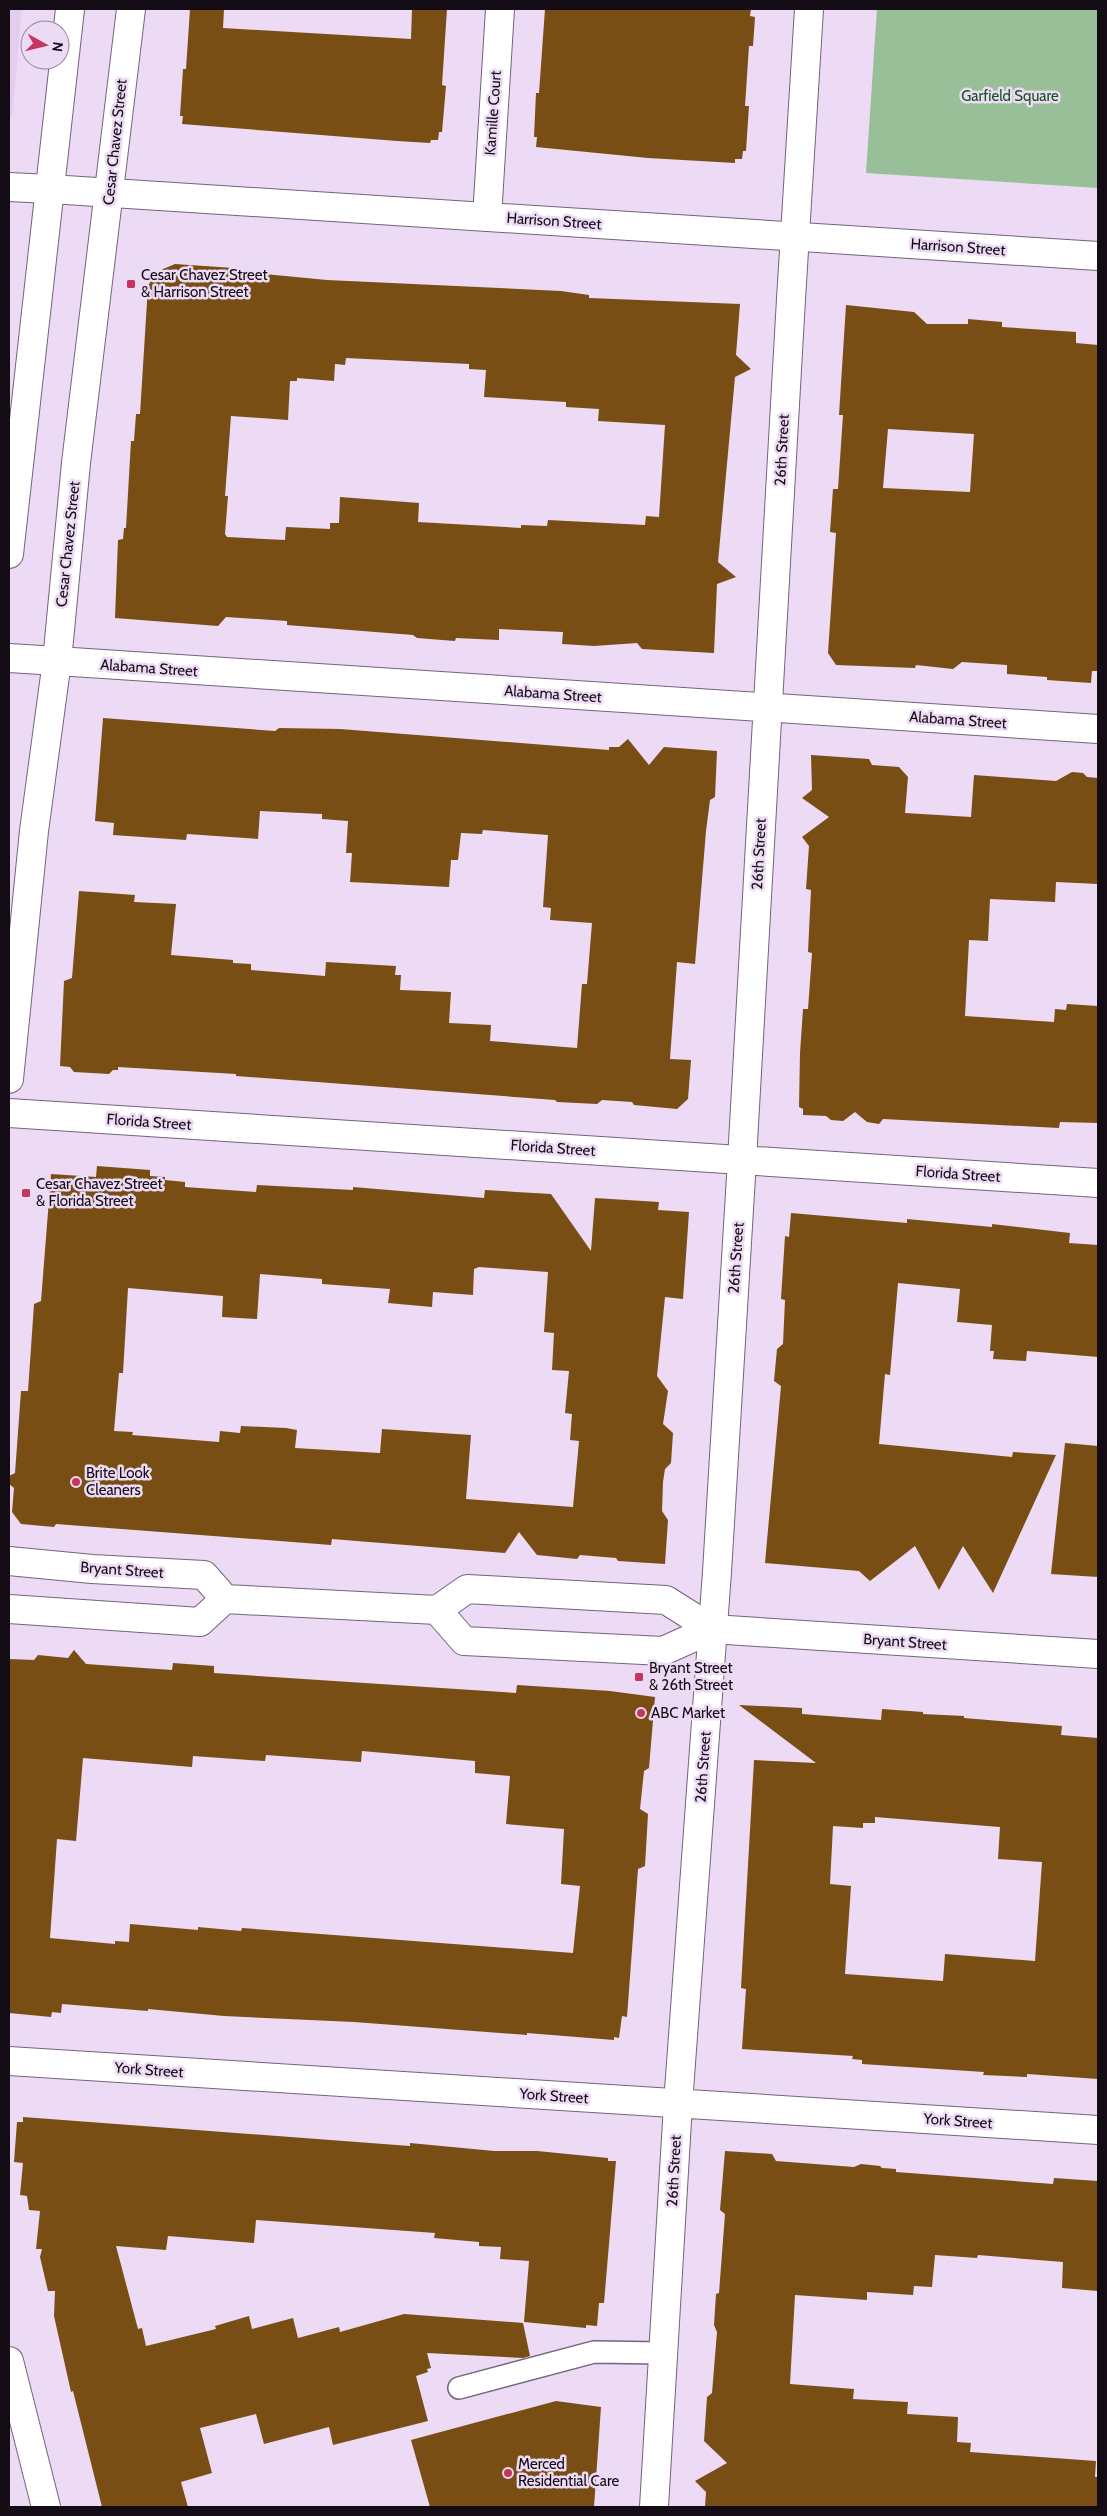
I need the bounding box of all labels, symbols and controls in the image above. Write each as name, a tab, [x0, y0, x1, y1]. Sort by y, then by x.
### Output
north arrow	[20, 20, 70, 70]
text: N	[48, 41, 67, 53]
street label: Kamille Court	[481, 70, 505, 156]
street label: Cesar Chavez Street	[99, 78, 131, 206]
park label: Garfield Square	[961, 87, 1059, 105]
street label: Harrison Street	[506, 209, 602, 233]
street label: Harrison Street	[910, 235, 1006, 259]
place label: Cesar Chavez Street & Harrison Street	[141, 266, 267, 301]
marker: Cesar Chavez Street & Harrison Street	[125, 278, 137, 290]
street label: 26th Street	[771, 414, 793, 486]
street label: Cesar Chavez Street	[52, 480, 84, 608]
street label: Alabama Street	[100, 656, 198, 680]
street label: Alabama Street	[504, 682, 602, 706]
street label: Alabama Street	[909, 708, 1007, 732]
street label: 26th Street	[748, 818, 770, 890]
street label: Florida Street	[106, 1110, 192, 1134]
street label: Florida Street	[510, 1136, 596, 1160]
street label: Florida Street	[915, 1162, 1001, 1186]
place label: Cesar Chavez Street & Florida Street	[36, 1175, 162, 1210]
marker: Cesar Chavez Street & Florida Street	[20, 1187, 32, 1199]
street label: 26th Street	[725, 1222, 747, 1294]
place label: Brite Look Cleaners	[86, 1464, 150, 1499]
marker: Brite Look Cleaners	[70, 1476, 82, 1488]
street label: Bryant Street	[80, 1558, 164, 1582]
street label: Bryant Street	[863, 1630, 947, 1654]
place label: Bryant Street & 26th Street	[649, 1659, 733, 1694]
marker: Bryant Street & 26th Street	[633, 1671, 645, 1683]
place label: ABC Market	[651, 1704, 725, 1722]
marker: ABC Market	[635, 1707, 647, 1719]
street label: 26th Street	[692, 1731, 714, 1803]
street label: York Street	[113, 2059, 184, 2081]
street label: York Street	[518, 2085, 589, 2107]
street label: York Street	[922, 2110, 993, 2132]
street label: 26th Street	[663, 2135, 685, 2207]
place label: Merced Residential Care	[518, 2455, 619, 2490]
marker: Merced Residential Care	[502, 2467, 514, 2479]

